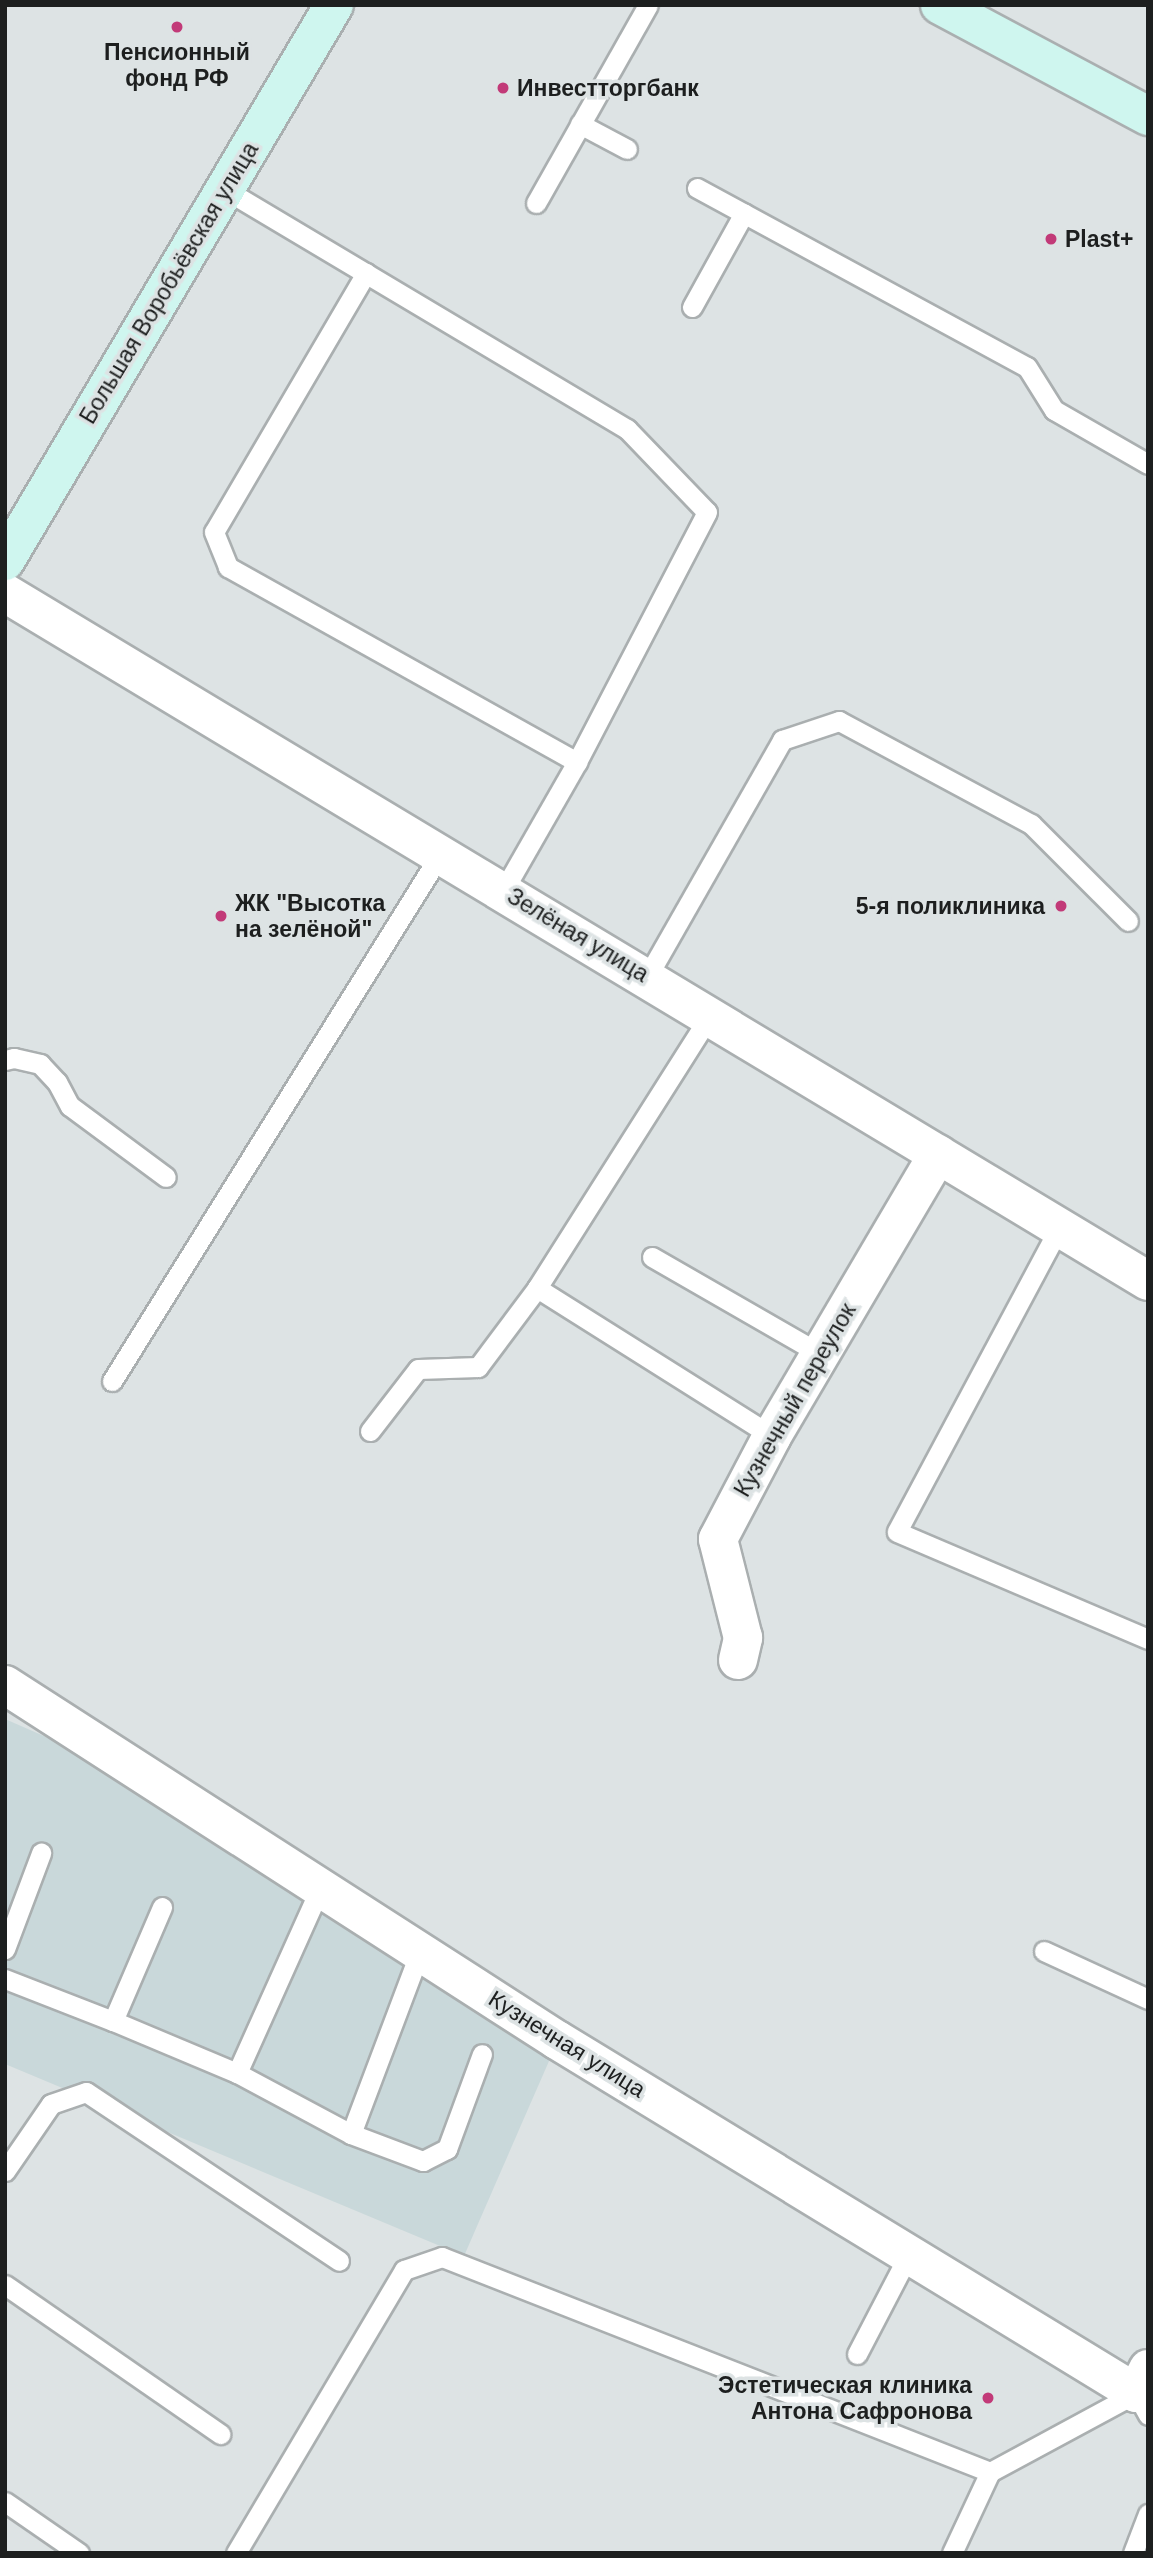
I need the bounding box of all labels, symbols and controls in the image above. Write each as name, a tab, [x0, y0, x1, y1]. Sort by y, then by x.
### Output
marker: Пенсионный фонд РФ	[169, 19, 185, 35]
place label: Пенсионный фонд РФ	[104, 38, 250, 92]
place label: Инвестторгбанк	[517, 74, 699, 102]
marker: Инвестторгбанк	[495, 80, 511, 96]
street label: Большая Воробьёвская улица	[74, 137, 264, 429]
place label: Plast+	[1065, 225, 1133, 253]
marker: Plast+	[1043, 231, 1059, 247]
street label: Зелёная улица	[502, 882, 654, 988]
place label: ЖК "Высотка на зелёной"	[235, 889, 385, 943]
place label: 5-я поликлиника	[856, 892, 1045, 920]
marker: 5-я поликлиника	[1051, 896, 1071, 916]
marker: ЖК "Высотка на зелёной"	[213, 908, 229, 924]
street label: Кузнечный переулок	[728, 1298, 862, 1502]
street label: Кузнечная улица	[483, 1985, 651, 2103]
place label: Эстетическая клиника Антона Сафронова	[718, 2371, 972, 2425]
marker: Эстетическая клиника Антона Сафронова	[978, 2388, 998, 2408]

